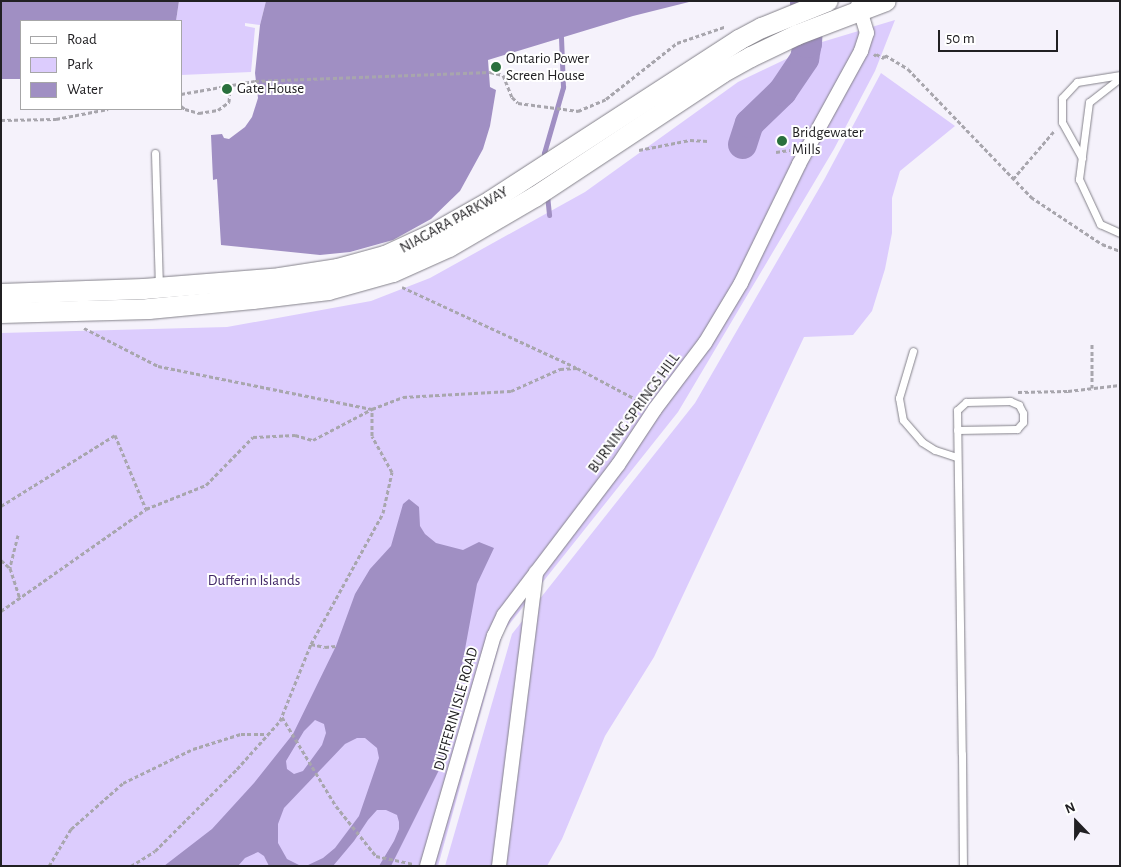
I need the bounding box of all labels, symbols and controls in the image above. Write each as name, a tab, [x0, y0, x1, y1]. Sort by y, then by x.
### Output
legend	[20, 20, 182, 110]
scale bar	[941, 20, 1061, 52]
text: 50 m	[946, 31, 975, 46]
text: Road	[67, 32, 97, 47]
place label: Ontario Power Screen House	[506, 49, 589, 84]
text: Park	[67, 57, 93, 72]
marker: Ontario Power Screen House	[490, 61, 502, 73]
place label: Gate House	[237, 80, 304, 98]
text: Water	[67, 82, 103, 97]
marker: Gate House	[221, 83, 233, 95]
place label: Bridgewater Mills	[792, 123, 864, 158]
marker: Bridgewater Mills	[776, 135, 788, 147]
street label: NIAGARA PARKWAY	[397, 183, 511, 257]
street label: BURNING SPRINGS HILL	[584, 349, 684, 477]
park label: Dufferin Islands	[208, 572, 300, 590]
street label: DUFFERIN ISLE ROAD	[430, 645, 482, 773]
north arrow	[1051, 797, 1101, 847]
text: N	[1063, 800, 1078, 816]

